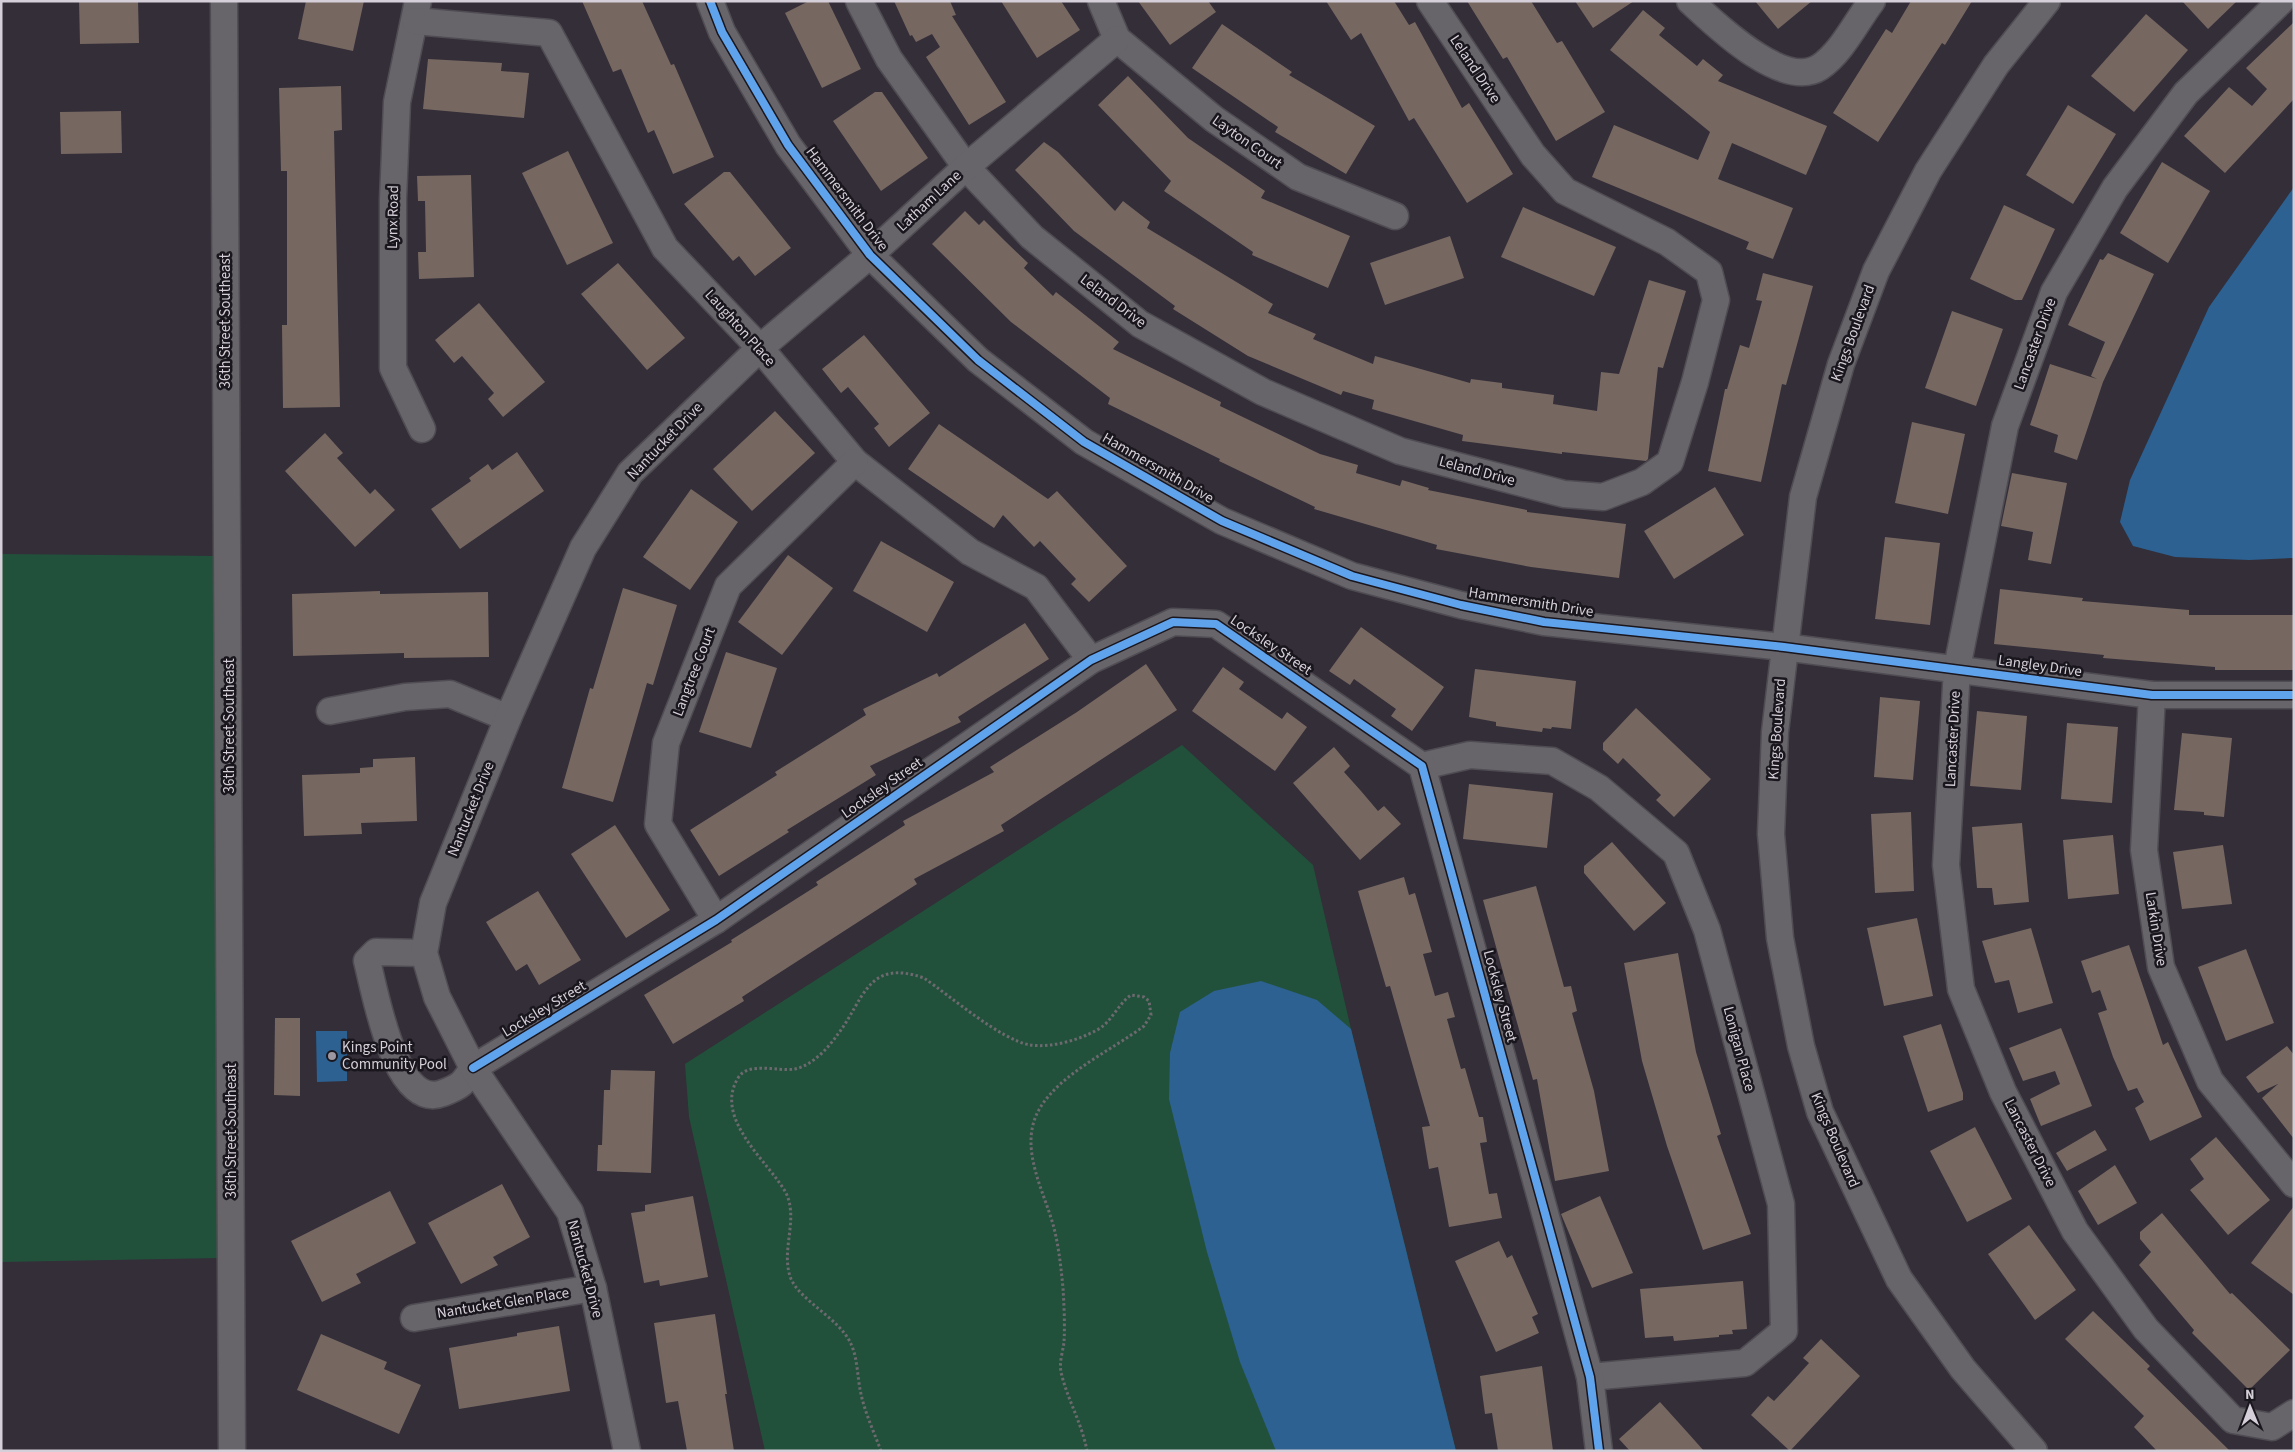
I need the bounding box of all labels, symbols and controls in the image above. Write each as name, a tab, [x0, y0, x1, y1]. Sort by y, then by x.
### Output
street label: Leland Drive	[1444, 31, 1506, 107]
street label: Layton Court	[1208, 110, 1286, 174]
street label: Hammersmith Drive	[801, 142, 893, 256]
street label: Latham Lane	[892, 166, 966, 236]
street label: Lynx Road	[382, 185, 404, 249]
street label: 36th Street Southeast	[215, 253, 236, 389]
street label: Leland Drive	[1076, 269, 1150, 333]
street label: Kings Boulevard	[1826, 282, 1880, 384]
street label: Laughton Place	[700, 285, 780, 371]
street label: Lancaster Drive	[2009, 295, 2061, 393]
street label: Nantucket Drive	[623, 398, 707, 484]
street label: Hammersmith Drive	[1098, 427, 1218, 509]
street label: Leland Drive	[1437, 451, 1517, 491]
street label: Hammersmith Drive	[1467, 582, 1595, 622]
street label: Locksley Street	[1226, 610, 1316, 680]
street label: Langtree Court	[667, 624, 721, 720]
street label: Langley Drive	[1997, 650, 2083, 682]
street label: 36th Street Southeast	[219, 658, 240, 794]
street label: Kings Boulevard	[1763, 678, 1791, 780]
street label: Lancaster Drive	[1940, 690, 1966, 788]
street label: Locksley Street	[837, 752, 927, 824]
street label: Nantucket Drive	[442, 758, 500, 860]
street label: Larkin Drive	[2140, 890, 2172, 968]
street label: Locksley Street	[1478, 948, 1522, 1044]
street label: Locksley Street	[498, 976, 590, 1042]
street label: Lonigan Place	[1718, 1004, 1760, 1094]
place label: Kings Point Community Pool	[342, 1037, 447, 1075]
marker: Kings Point Community Pool	[326, 1050, 338, 1062]
street label: 36th Street Southeast	[221, 1063, 242, 1199]
street label: Kings Boulevard	[1805, 1089, 1865, 1191]
street label: Lancaster Drive	[1999, 1095, 2061, 1191]
street label: Nantucket Drive	[562, 1218, 608, 1320]
street label: Nantucket Glen Place	[435, 1282, 571, 1324]
north arrow	[2225, 1382, 2275, 1432]
text: N	[2245, 1385, 2255, 1405]

